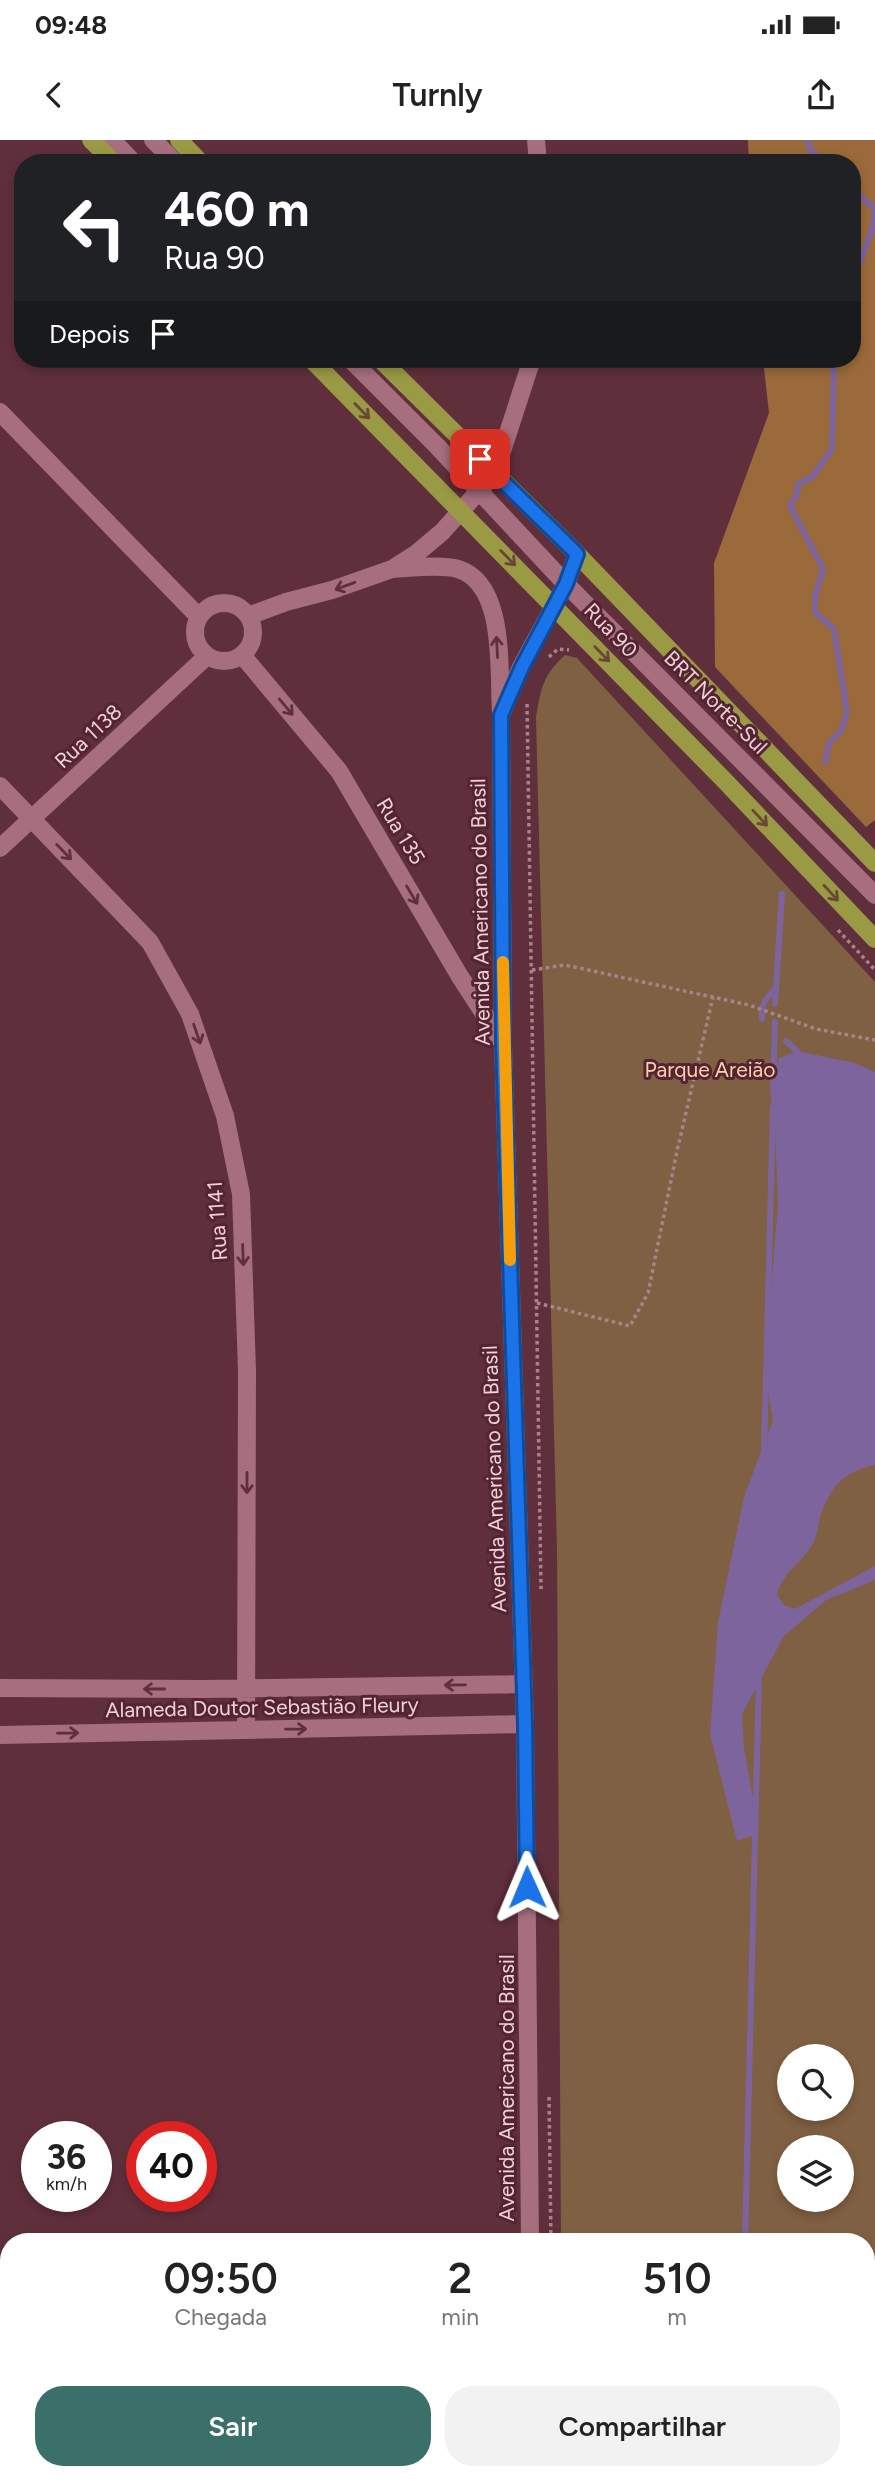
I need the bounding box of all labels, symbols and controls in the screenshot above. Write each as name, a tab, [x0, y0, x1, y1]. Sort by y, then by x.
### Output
text: 09:48	[35, 9, 107, 41]
icon: back	[35, 76, 73, 114]
text: Turnly	[392, 76, 483, 114]
icon: share	[802, 76, 840, 114]
text: 460 m	[164, 179, 310, 238]
icon: left	[49, 182, 140, 273]
text: Rua 90	[164, 239, 265, 277]
icon: arrive	[144, 315, 182, 353]
text: Depois	[49, 318, 130, 350]
one-way arrow	[353, 402, 370, 419]
pin	[450, 429, 510, 489]
icon: arrive	[461, 440, 499, 478]
one-way arrow	[500, 550, 517, 567]
one-way arrow	[334, 581, 356, 593]
street label: Rua 90	[579, 598, 643, 662]
one-way arrow	[491, 636, 504, 659]
one-way arrow	[594, 645, 611, 662]
street label: BRT Norte-Sul	[659, 645, 773, 759]
one-way arrow	[278, 698, 294, 716]
street label: Rua 1138	[49, 699, 127, 773]
street label: Avenida Americano do Brasil	[465, 778, 495, 1046]
street label: Rua 135	[372, 793, 430, 869]
one-way arrow	[752, 809, 769, 826]
one-way arrow	[56, 844, 73, 861]
one-way arrow	[823, 884, 839, 902]
one-way arrow	[406, 885, 420, 905]
one-way arrow	[191, 1023, 204, 1045]
park label: Parque Areião	[645, 1057, 775, 1082]
street label: Rua 1141	[202, 1180, 232, 1262]
one-way arrow	[236, 1244, 249, 1267]
street label: Avenida Americano do Brasil	[477, 1345, 511, 1613]
one-way arrow	[240, 1471, 254, 1494]
one-way arrow	[443, 1678, 466, 1692]
one-way arrow	[143, 1682, 166, 1696]
street label: Alameda Doutor Sebastião Fleury	[105, 1692, 419, 1722]
one-way arrow	[284, 1722, 307, 1736]
one-way arrow	[56, 1727, 79, 1740]
position arrow	[490, 1850, 564, 1924]
street label: Avenida Americano do Brasil	[494, 1954, 519, 2222]
map controls	[777, 2044, 854, 2212]
button: search	[777, 2044, 854, 2121]
speed limit sign: 40	[126, 2121, 217, 2212]
button: layers	[777, 2135, 854, 2212]
text: 36	[47, 2136, 86, 2178]
text: km/h	[46, 2173, 87, 2195]
text: 09:50	[163, 2253, 278, 2304]
text: 2	[448, 2253, 472, 2304]
text: 510	[643, 2253, 712, 2304]
text: Chegada	[174, 2303, 267, 2331]
text: min	[441, 2303, 479, 2331]
text: m	[667, 2303, 687, 2331]
button: Sair	[35, 2386, 431, 2466]
button: Compartilhar	[445, 2386, 840, 2466]

